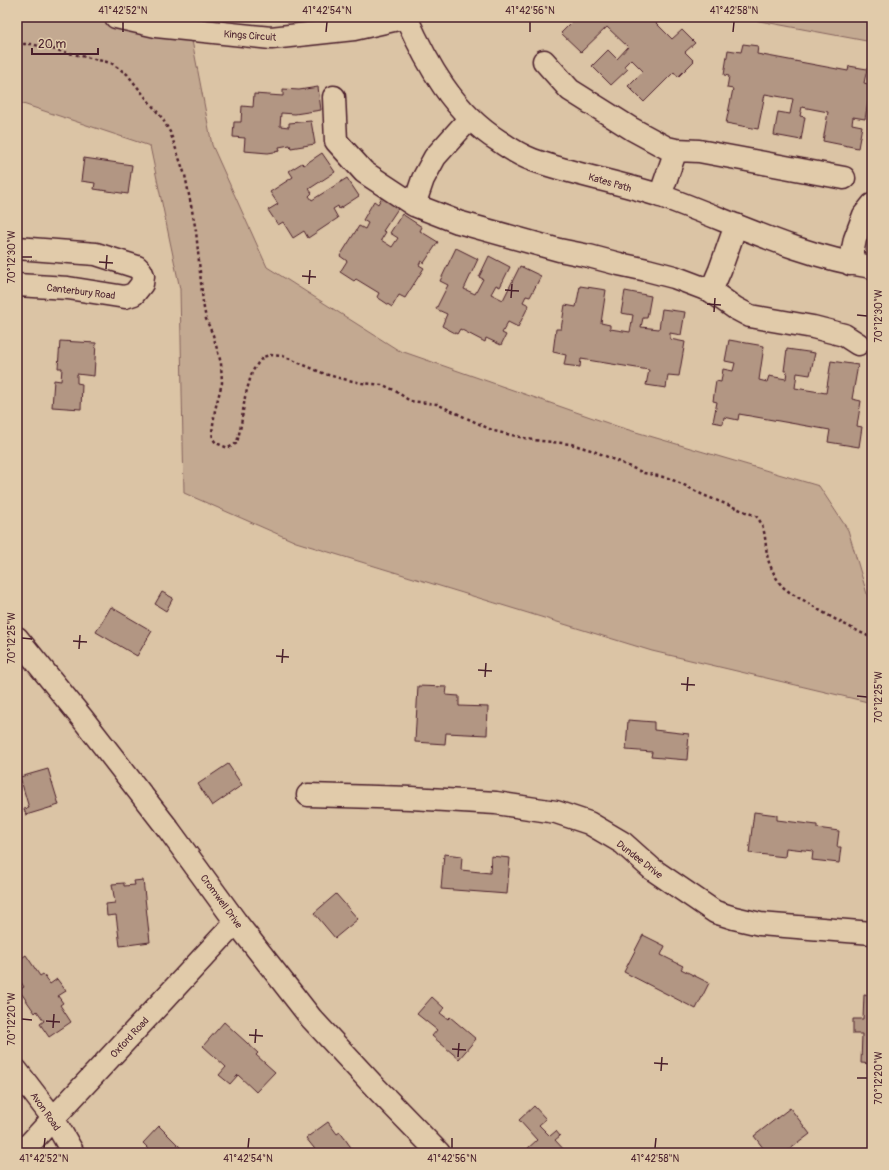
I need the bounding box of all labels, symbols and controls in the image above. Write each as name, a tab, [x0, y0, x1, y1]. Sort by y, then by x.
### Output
text: 41°42'52"N	[98, 5, 148, 17]
text: 41°42'54"N	[302, 5, 352, 17]
text: 41°42'56"N	[505, 5, 555, 17]
text: 41°42'58"N	[710, 5, 759, 17]
street label: Kings Circuit	[223, 28, 277, 44]
scale bar	[32, 30, 98, 56]
text: 20 m	[38, 37, 67, 52]
street label: Kates Path	[587, 171, 633, 195]
text: 70°12'30"W	[6, 230, 18, 284]
street label: Canterbury Road	[46, 282, 116, 302]
text: 70°12'30"W	[873, 289, 885, 343]
text: 70°12'25"W	[6, 612, 18, 664]
text: 70°12'25"W	[873, 671, 885, 723]
street label: Dundee Drive	[614, 838, 665, 882]
street label: Cromwell Drive	[198, 872, 245, 931]
text: 70°12'20"W	[6, 992, 18, 1046]
street label: Oxford Road	[108, 1015, 152, 1061]
text: 70°12'20"W	[873, 1051, 885, 1105]
street label: Avon Road	[28, 1090, 63, 1133]
text: 41°42'52"N	[19, 1153, 69, 1165]
text: 41°42'54"N	[223, 1153, 273, 1165]
text: 41°42'56"N	[427, 1153, 477, 1165]
text: 41°42'58"N	[631, 1153, 680, 1165]

